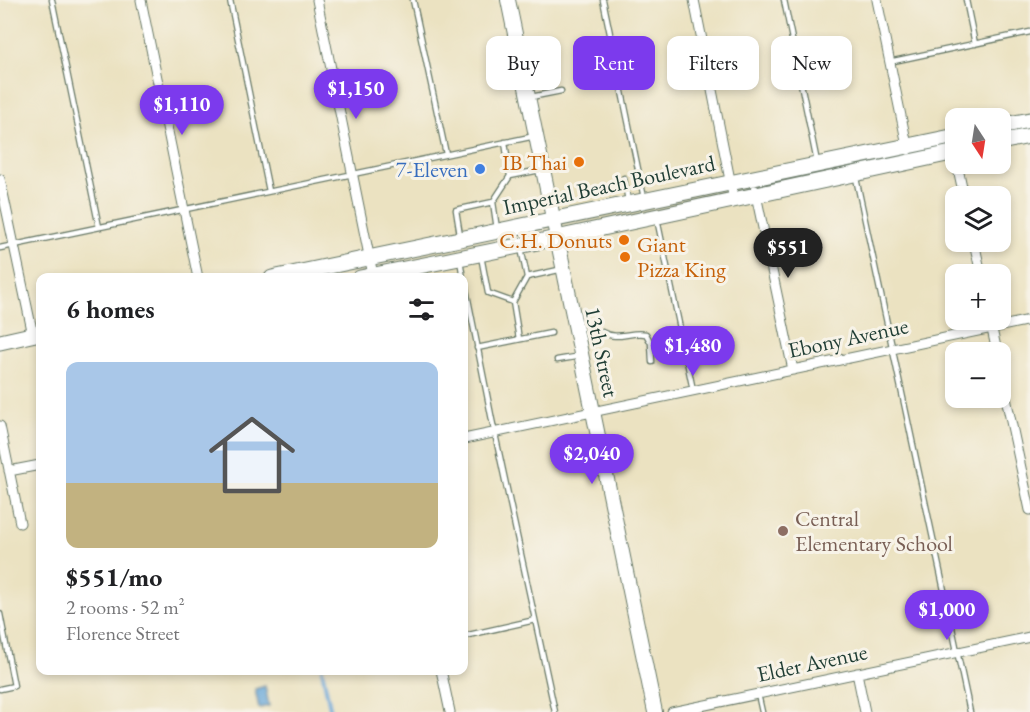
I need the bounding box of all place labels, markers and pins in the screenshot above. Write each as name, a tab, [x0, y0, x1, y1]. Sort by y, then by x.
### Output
pin: $1,150	[307, 69, 405, 120]
pin: $1,110	[133, 85, 231, 136]
place label: IB Thai	[502, 148, 567, 177]
place label: 7-Eleven	[396, 155, 468, 184]
marker: IB Thai	[572, 155, 586, 169]
marker: 7-Eleven	[473, 162, 487, 176]
place label: C.H. Donuts	[499, 226, 612, 255]
pin: $551	[752, 228, 824, 279]
place label: Giant Pizza King	[637, 230, 726, 284]
marker: C.H. Donuts	[617, 233, 631, 247]
marker: Giant Pizza King	[618, 250, 632, 264]
pin: $1,480	[644, 326, 742, 377]
pin: $2,040	[543, 434, 641, 485]
place label: Central Elementary School	[795, 504, 953, 558]
marker: Central Elementary School	[776, 524, 790, 538]
pin: $1,000	[898, 590, 996, 641]

